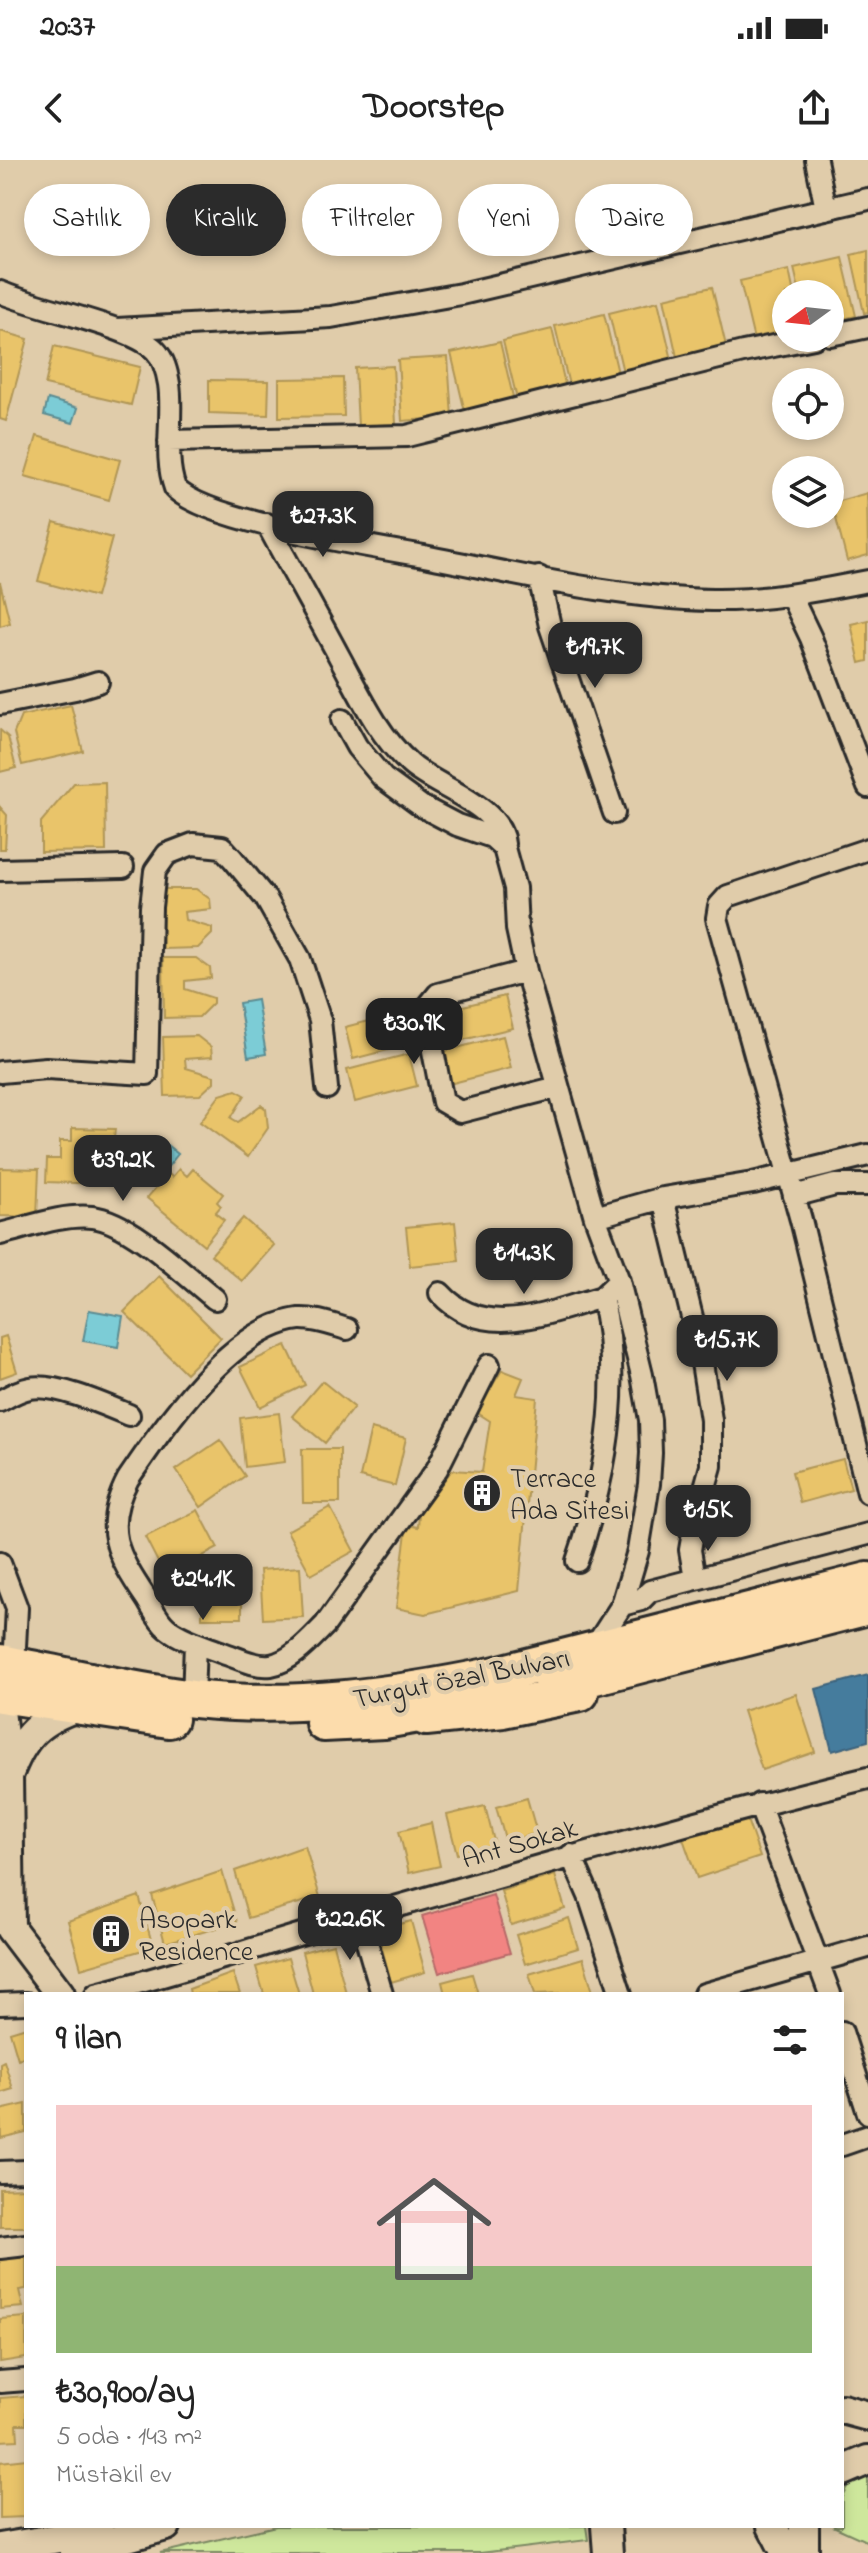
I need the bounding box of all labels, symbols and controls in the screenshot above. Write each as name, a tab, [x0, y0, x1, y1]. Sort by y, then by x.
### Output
text: 20:37	[40, 6, 95, 50]
text: Doorstep	[363, 82, 505, 135]
icon: back	[32, 86, 76, 130]
icon: share	[792, 86, 836, 130]
chip: Satılık	[24, 184, 150, 256]
chip: Kiralık	[166, 184, 286, 256]
chip: Filtreler	[302, 184, 442, 256]
chip: Yeni	[458, 184, 559, 256]
chip: Daire	[575, 184, 693, 256]
north arrow	[772, 280, 844, 352]
map controls	[772, 280, 844, 528]
button: locate	[772, 368, 844, 440]
button: layers	[772, 456, 844, 528]
pin: ₺27.3K	[258, 491, 388, 559]
text: ₺27.3K	[290, 498, 356, 536]
pin: ₺19.7K	[530, 622, 660, 690]
text: ₺19.7K	[566, 629, 624, 667]
pin: ₺30.9K	[349, 998, 479, 1066]
text: ₺30.9K	[384, 1005, 444, 1043]
pin: ₺39.2K	[58, 1135, 188, 1203]
text: ₺39.2K	[92, 1142, 154, 1180]
pin: ₺14.3K	[459, 1228, 589, 1296]
text: ₺14.3K	[494, 1235, 554, 1273]
pin: ₺15.7K	[662, 1315, 792, 1383]
text: ₺15.7K	[695, 1322, 759, 1360]
place label: Terrace Ada Sitesi	[510, 1460, 629, 1533]
building icon: Terrace Ada Sitesi	[461, 1472, 503, 1514]
pin: ₺15K	[661, 1485, 755, 1553]
text: ₺15K	[684, 1492, 732, 1530]
pin: ₺24.1K	[138, 1554, 268, 1622]
text: ₺24.1K	[172, 1561, 234, 1599]
street label: Turgut Özal Bulvarı	[350, 1639, 574, 1722]
street label: Ant Sokak	[457, 1809, 583, 1881]
pin: ₺22.6K	[285, 1894, 415, 1962]
place label: Asopark Residence	[139, 1901, 254, 1974]
text: ₺22.6K	[316, 1901, 384, 1939]
building icon: Asopark Residence	[90, 1913, 132, 1955]
text: 9 ilan	[56, 2015, 122, 2065]
icon: filters	[768, 2018, 812, 2062]
icon: home	[362, 2157, 506, 2301]
text: ₺30,900/ay	[56, 2369, 195, 2419]
text: 5 oda · 143 m²	[56, 2419, 202, 2457]
text: Müstakil ev	[56, 2457, 171, 2495]

